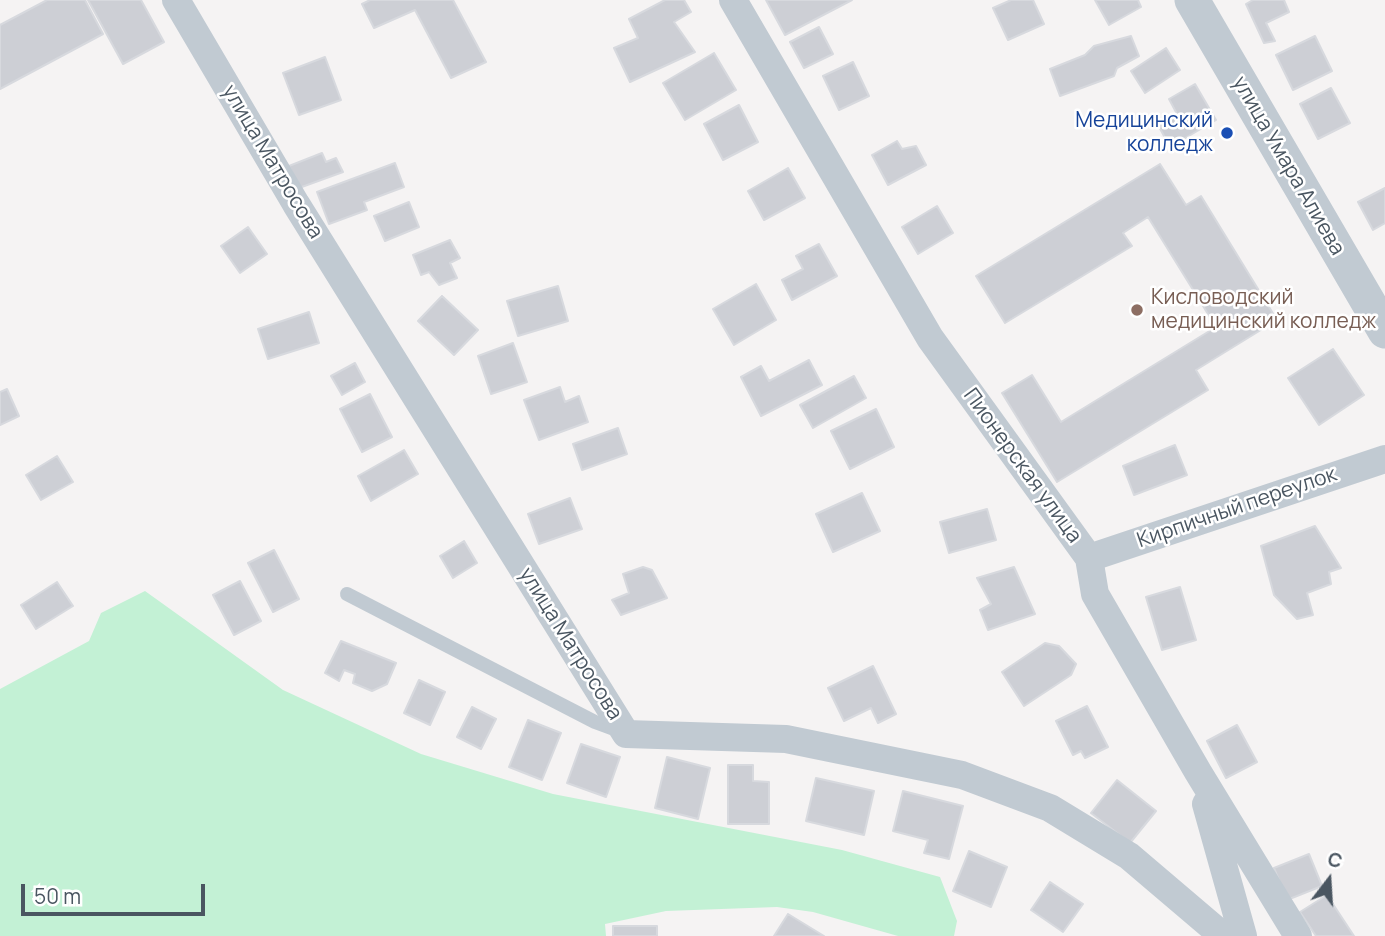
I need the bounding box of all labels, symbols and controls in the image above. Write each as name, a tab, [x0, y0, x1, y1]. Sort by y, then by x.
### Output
street label: улица Умара Алиева	[1226, 72, 1350, 260]
street label: улица Матросова	[216, 81, 328, 243]
place label: Медицинский колледж	[1075, 108, 1213, 158]
marker: Медицинский колледж	[1219, 125, 1235, 141]
place label: Кисловодский медицинский колледж	[1151, 285, 1376, 335]
marker: Кисловодский медицинский колледж	[1129, 302, 1145, 318]
street label: Пионерская улица	[957, 384, 1087, 548]
street label: Кирпичный переулок	[1134, 462, 1340, 554]
street label: улица Матросова	[513, 563, 627, 725]
north arrow	[1294, 845, 1364, 915]
text: С	[1325, 845, 1346, 874]
scale bar	[24, 870, 208, 914]
text: 50 m	[34, 882, 81, 910]

